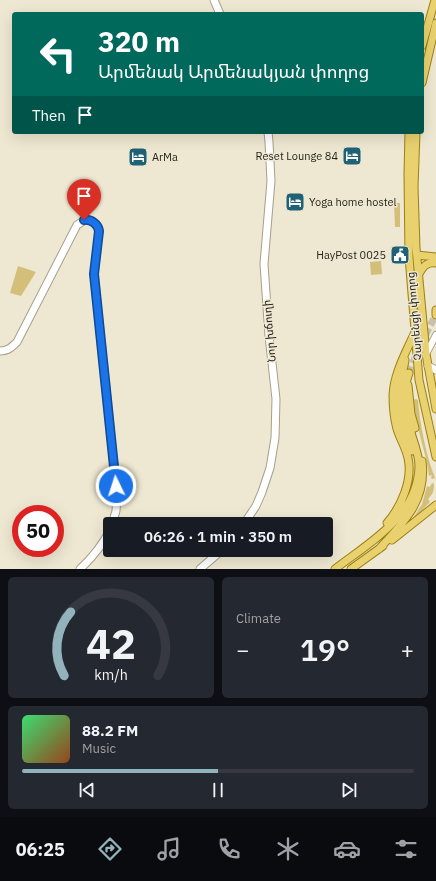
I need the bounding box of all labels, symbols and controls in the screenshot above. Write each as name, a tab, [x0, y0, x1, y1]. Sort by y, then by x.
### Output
text: 320 m	[98, 23, 180, 60]
icon: left	[32, 28, 84, 80]
text: Արմենակ Արմենակյան փողոց	[98, 60, 369, 83]
icon: arrive	[74, 104, 96, 126]
text: Then	[32, 106, 66, 125]
hotel icon: Reset Lounge 84	[341, 145, 363, 167]
hotel icon: ArMa	[127, 146, 149, 168]
place label: Reset Lounge 84	[256, 149, 338, 163]
place label: ArMa	[152, 150, 178, 164]
pin	[67, 179, 101, 220]
icon: arrive	[73, 185, 95, 207]
hotel icon: Yoga home hostel	[284, 191, 306, 213]
place label: Yoga home hostel	[309, 195, 397, 209]
public building icon: HayPost 0025	[389, 244, 411, 266]
place label: HayPost 0025	[316, 248, 386, 262]
street label: Չարենցի փողոց	[403, 271, 425, 361]
street label: Նոր խճուղի	[259, 299, 279, 363]
position arrow	[95, 465, 137, 507]
speed limit sign: 50	[12, 505, 64, 557]
text: 06:26 · 1 min · 350 m	[144, 527, 292, 546]
text: Climate	[236, 610, 281, 627]
text: 42	[86, 615, 136, 669]
text: 19°	[300, 630, 350, 669]
text: −	[236, 635, 249, 664]
text: +	[401, 635, 414, 664]
text: km/h	[94, 664, 128, 683]
text: 88.2 FM	[82, 721, 138, 740]
text: Music	[82, 740, 116, 757]
icon: previous	[76, 779, 98, 801]
icon: pause	[207, 779, 229, 801]
icon: next	[338, 779, 360, 801]
icon: directions	[96, 835, 124, 863]
icon: music	[155, 835, 183, 863]
icon: phone	[215, 835, 243, 863]
icon: climate	[274, 835, 302, 863]
icon: car	[333, 835, 361, 863]
icon: filters	[392, 835, 420, 863]
text: 06:25	[16, 838, 65, 861]

